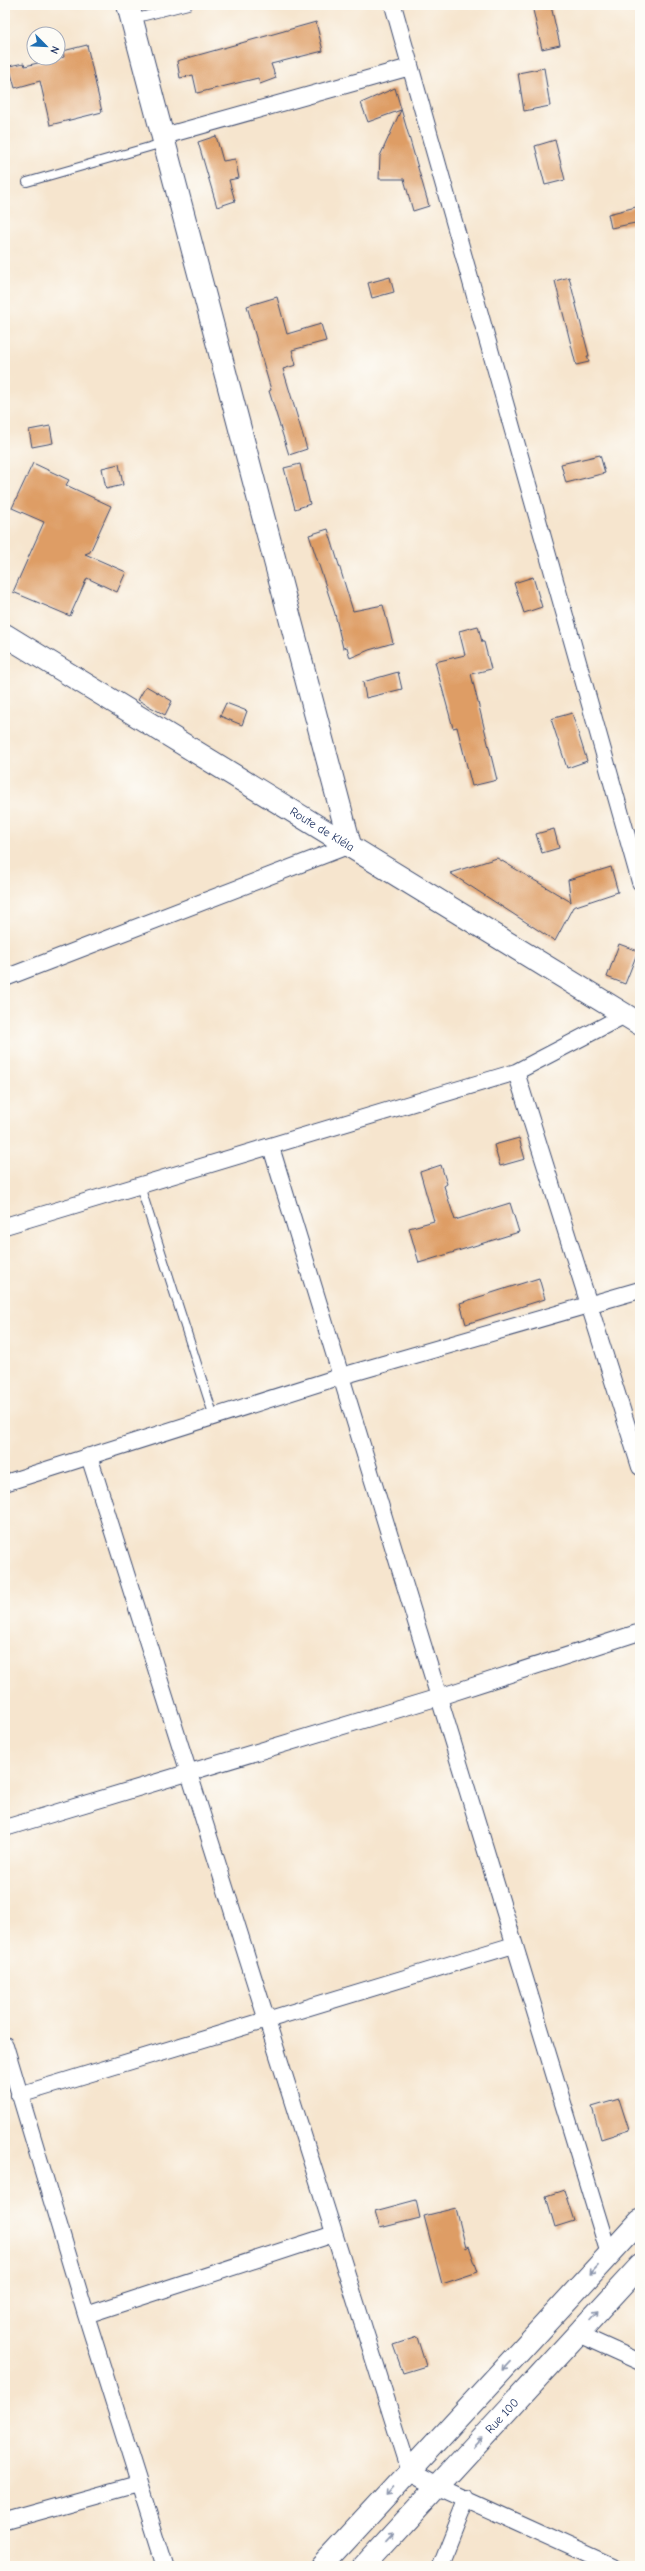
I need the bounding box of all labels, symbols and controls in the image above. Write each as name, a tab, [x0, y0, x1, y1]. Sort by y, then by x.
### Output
north arrow	[26, 26, 66, 66]
text: N	[47, 44, 62, 56]
street label: Route de Kléla	[287, 804, 357, 854]
one-way arrow	[589, 2265, 599, 2275]
one-way arrow	[590, 2311, 599, 2321]
one-way arrow	[501, 2361, 511, 2371]
street label: Rue 100	[483, 2395, 522, 2436]
one-way arrow	[473, 2437, 483, 2447]
one-way arrow	[385, 2487, 394, 2497]
one-way arrow	[385, 2532, 395, 2542]

